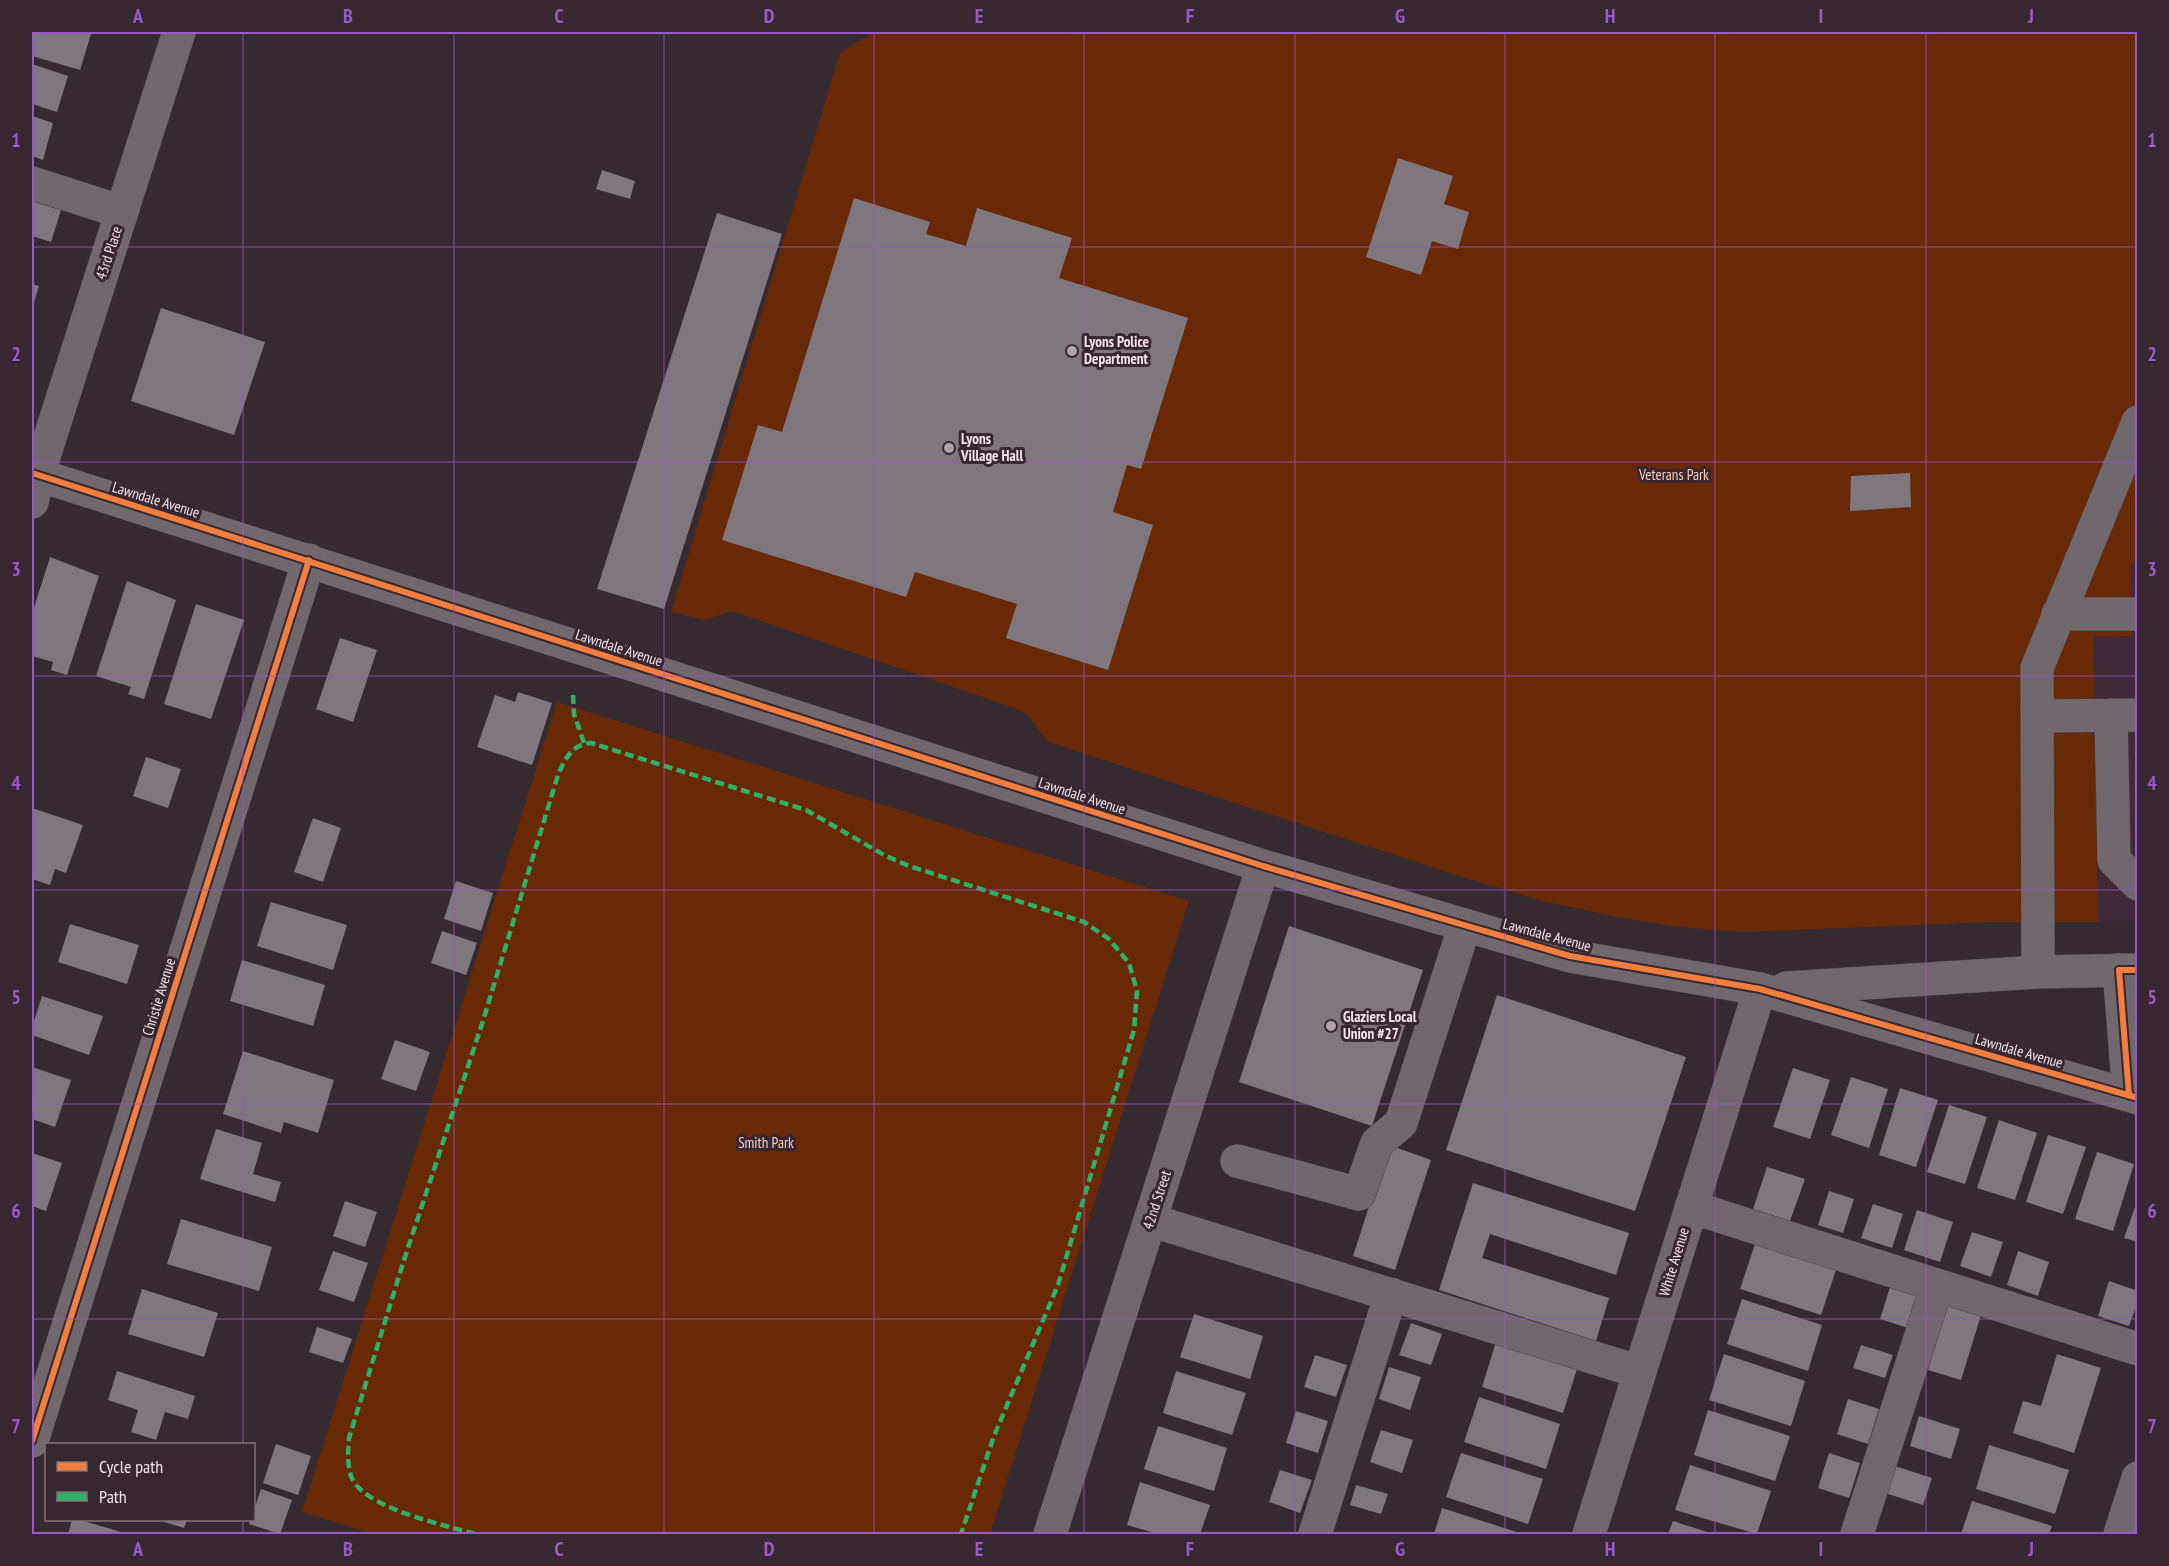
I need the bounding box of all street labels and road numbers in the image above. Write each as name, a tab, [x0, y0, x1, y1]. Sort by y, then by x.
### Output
street label: 43rd Place	[91, 224, 126, 282]
street label: Lawndale Avenue	[110, 477, 202, 522]
street label: Lawndale Avenue	[573, 625, 665, 671]
street label: Lawndale Avenue	[1036, 773, 1128, 819]
street label: Lawndale Avenue	[1501, 914, 1593, 955]
street label: Christie Avenue	[138, 956, 179, 1038]
street label: Lawndale Avenue	[1973, 1029, 2065, 1072]
street label: 42nd Street	[1138, 1168, 1175, 1232]
street label: White Avenue	[1654, 1225, 1693, 1299]

